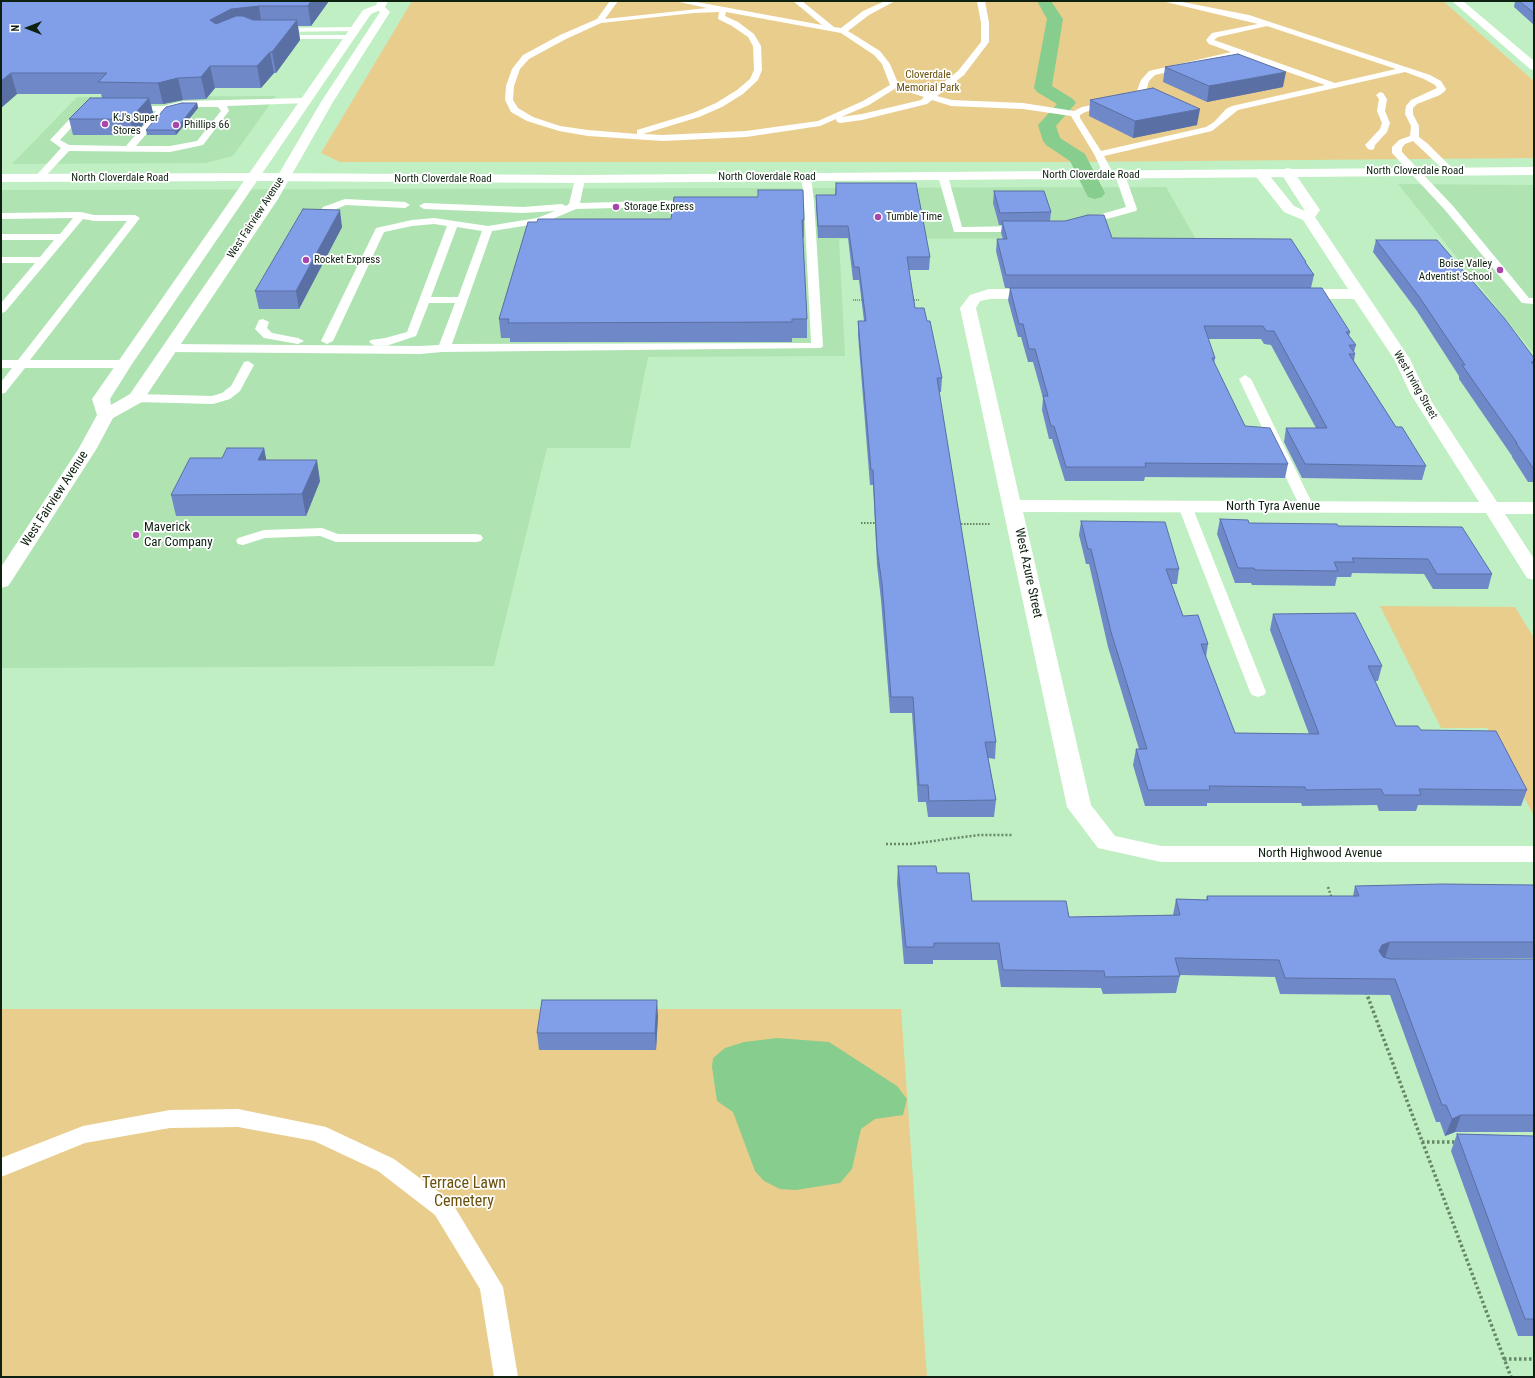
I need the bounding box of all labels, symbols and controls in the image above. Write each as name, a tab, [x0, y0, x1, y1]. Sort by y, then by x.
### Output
north arrow	[8, 8, 48, 48]
text: N	[9, 25, 22, 31]
park label: Cloverdale Memorial Park	[896, 68, 960, 94]
place label: KJ's Super Stores	[113, 111, 158, 137]
place label: Phillips 66	[184, 118, 229, 132]
marker: KJ's Super Stores	[100, 119, 110, 129]
marker: Phillips 66	[171, 120, 181, 130]
street label: North Cloverdale Road	[1366, 164, 1464, 178]
street label: North Cloverdale Road	[1042, 168, 1140, 182]
street label: North Cloverdale Road	[718, 170, 816, 184]
street label: North Cloverdale Road	[71, 171, 169, 185]
street label: North Cloverdale Road	[394, 172, 492, 186]
street label: West Fairview Avenue	[225, 175, 287, 261]
place label: Storage Express	[624, 200, 694, 214]
marker: Storage Express	[611, 202, 621, 212]
place label: Tumble Time	[886, 210, 942, 224]
marker: Tumble Time	[873, 212, 883, 222]
place label: Rocket Express	[314, 253, 380, 267]
marker: Rocket Express	[301, 255, 311, 265]
place label: Boise Valley Adventist School	[1419, 257, 1492, 283]
marker: Boise Valley Adventist School	[1495, 265, 1505, 275]
street label: West Irving Street	[1390, 349, 1440, 421]
street label: West Fairview Avenue	[18, 448, 92, 550]
street label: North Tyra Avenue	[1226, 499, 1320, 515]
place label: Maverick Car Company	[144, 520, 213, 551]
street label: West Azure Street	[1011, 527, 1045, 619]
marker: Maverick Car Company	[131, 530, 141, 540]
street label: North Highwood Avenue	[1258, 846, 1382, 862]
park label: Terrace Lawn Cemetery	[422, 1174, 506, 1212]

